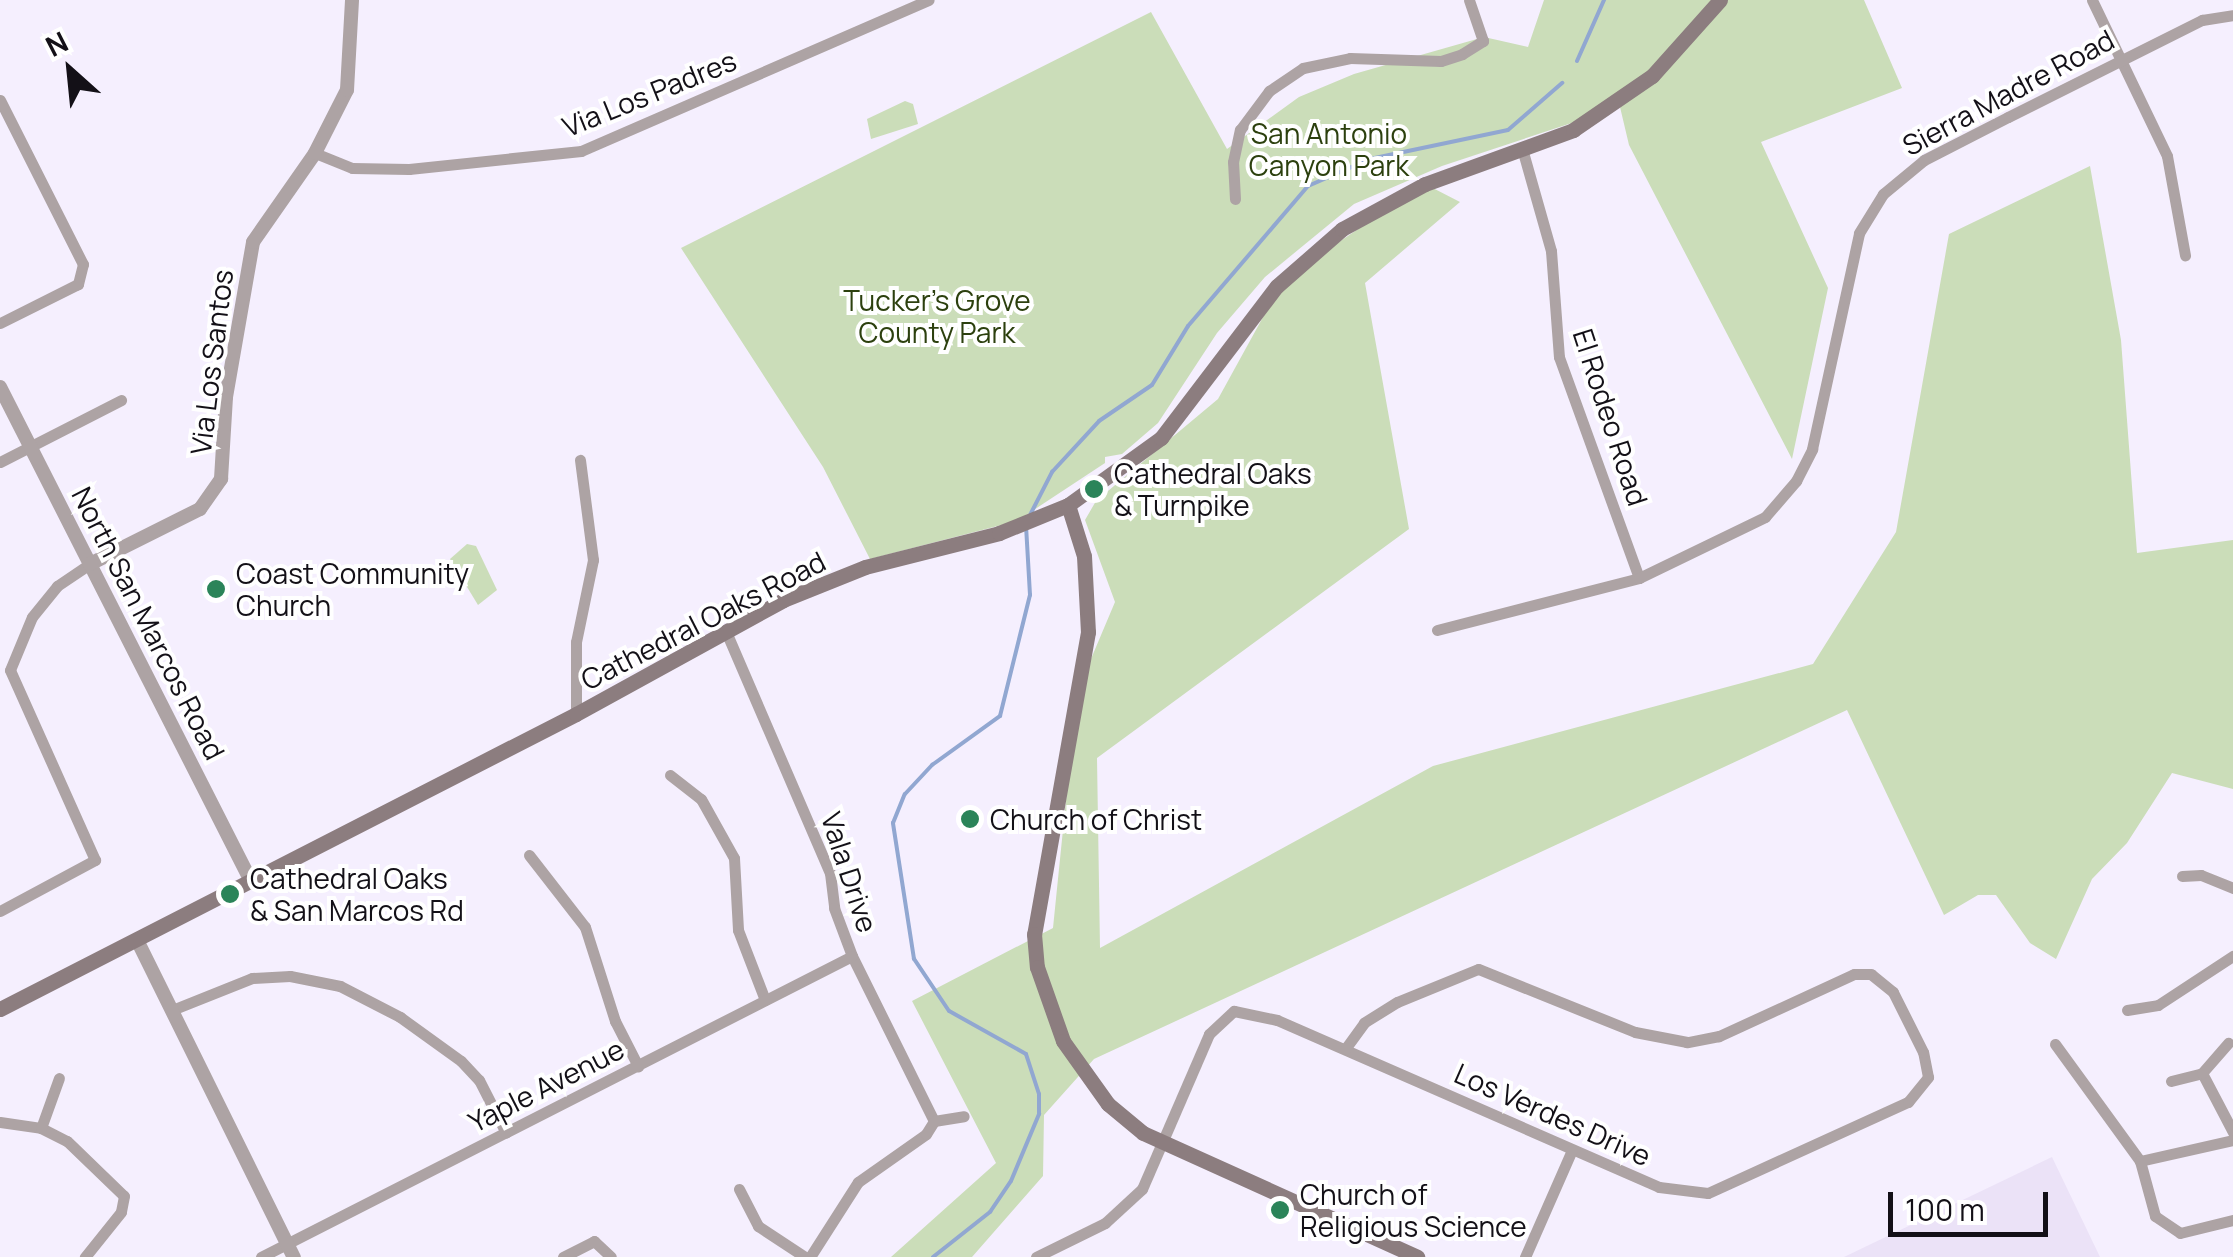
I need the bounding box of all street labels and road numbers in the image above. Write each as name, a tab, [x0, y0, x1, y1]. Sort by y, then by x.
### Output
street label: Sierra Madre Road	[1896, 22, 2120, 162]
street label: Via Los Padres	[557, 43, 741, 143]
street label: Via Los Santos	[183, 268, 239, 456]
street label: El Rodeo Road	[1567, 324, 1655, 510]
street label: North San Marcos Road	[66, 481, 232, 765]
street label: Cathedral Oaks Road	[575, 544, 831, 696]
street label: Vala Drive	[815, 808, 885, 936]
street label: Yaple Avenue	[463, 1031, 629, 1139]
street label: Los Verdes Drive	[1450, 1056, 1656, 1172]

